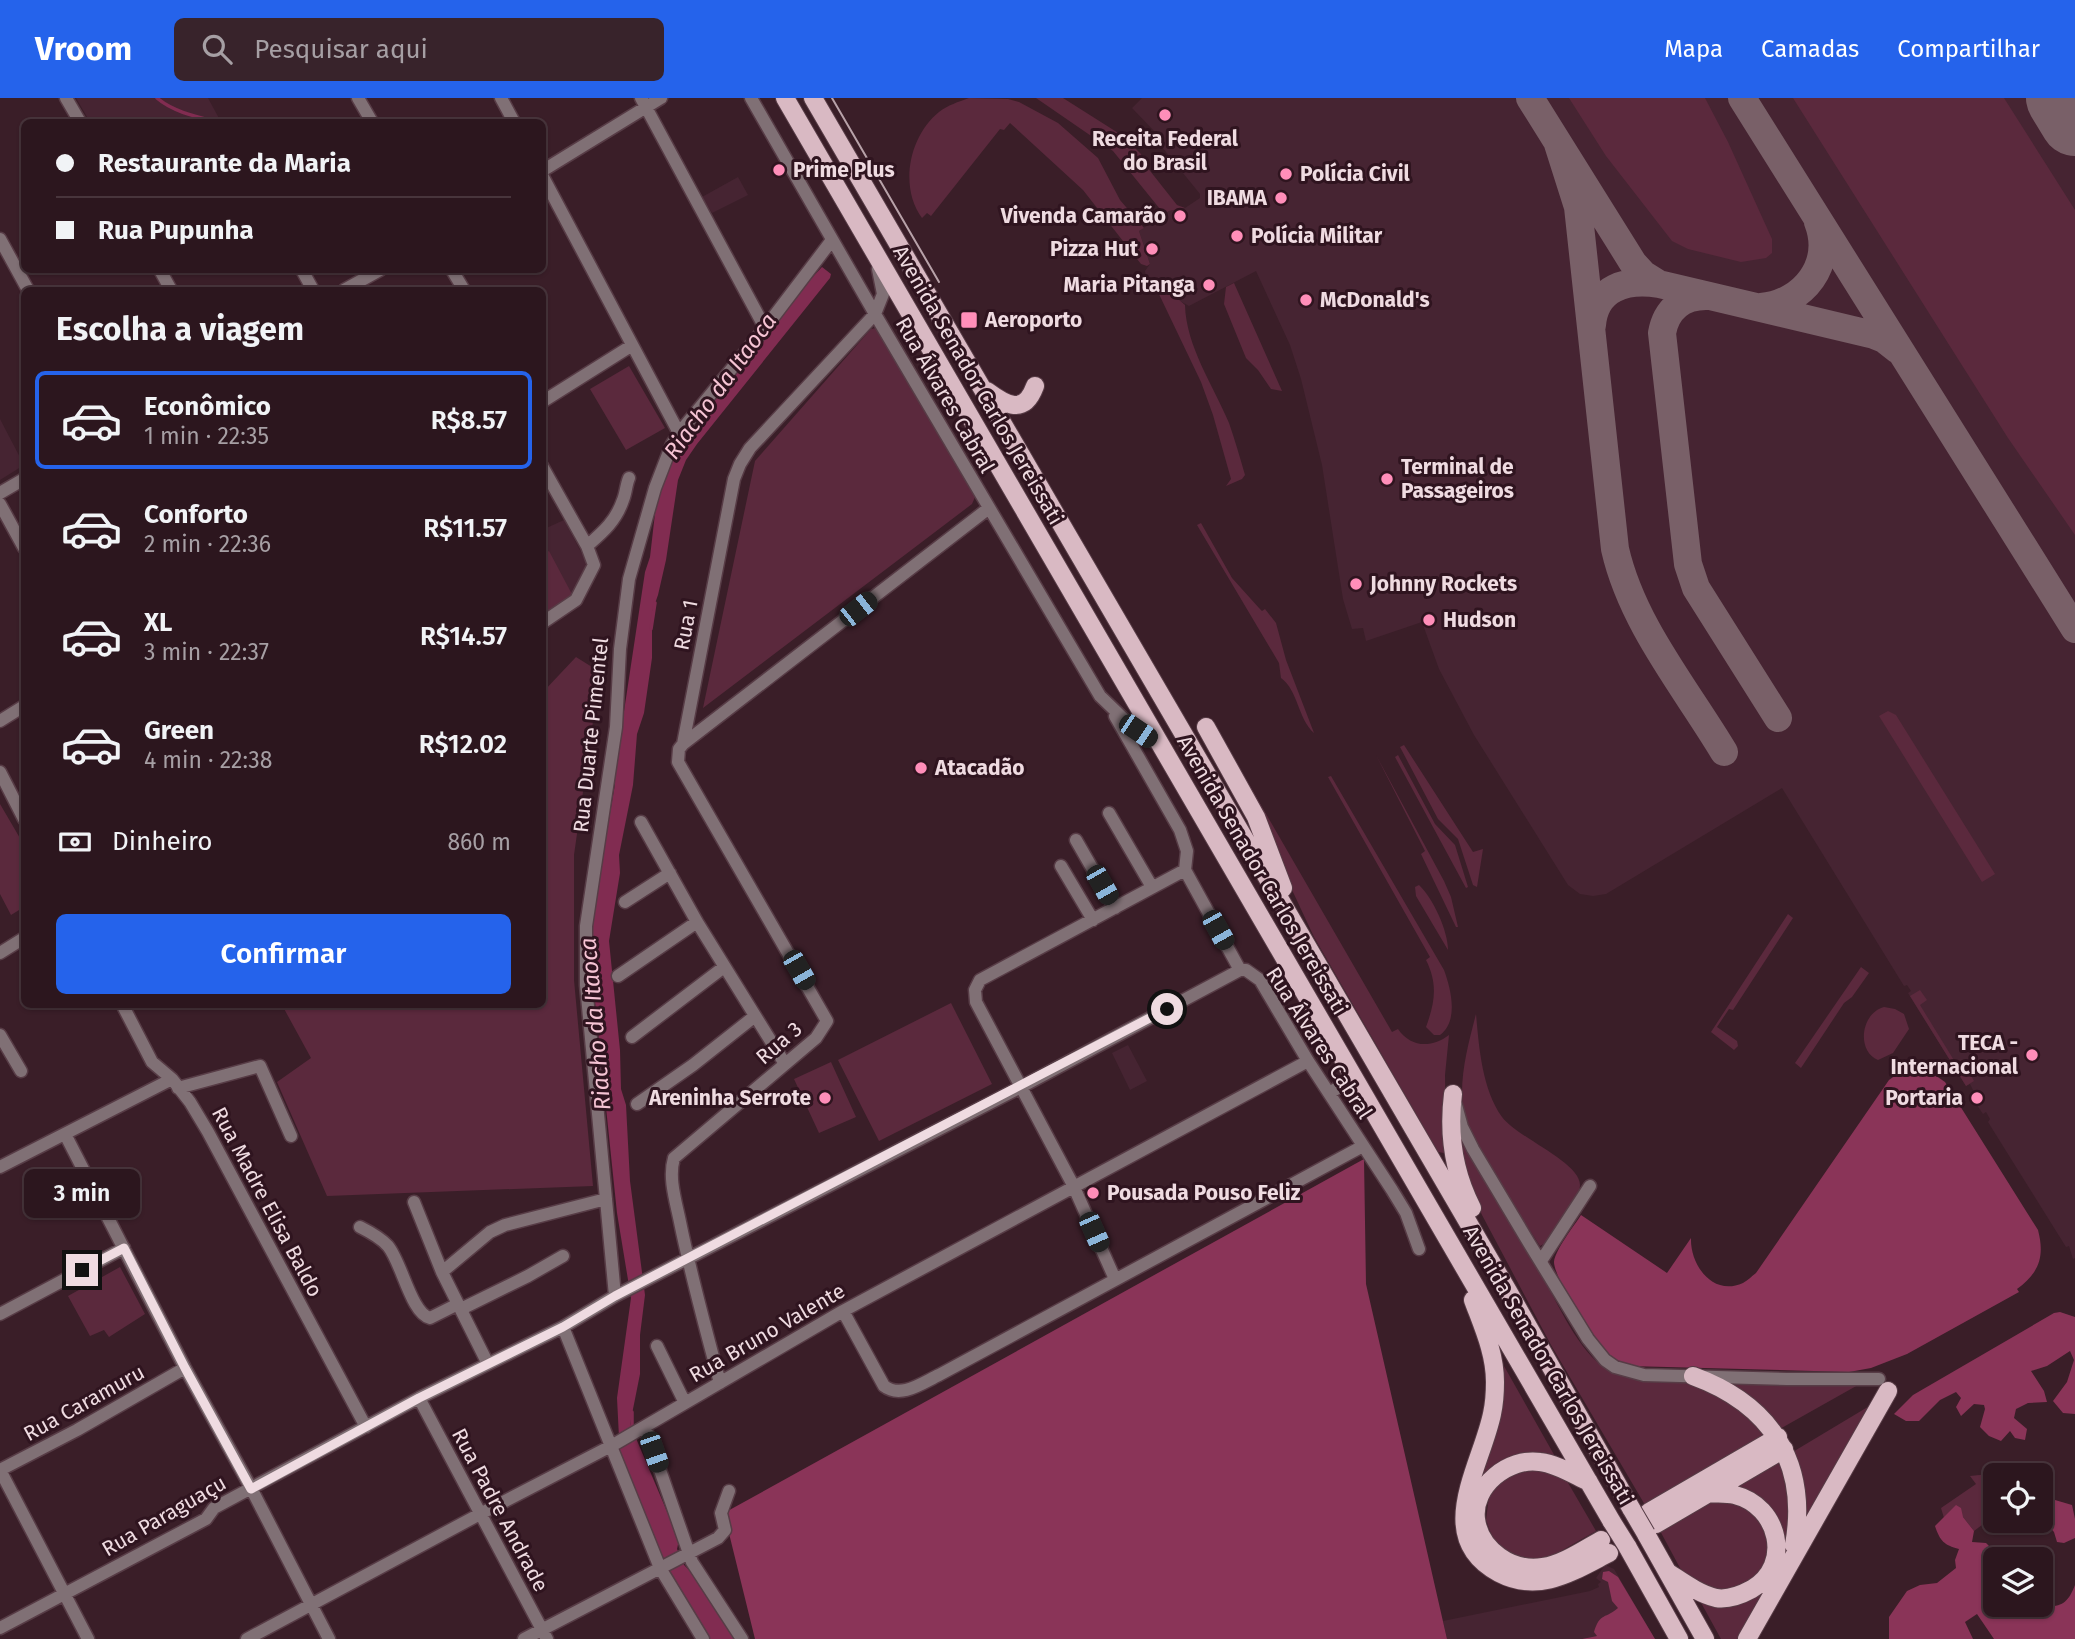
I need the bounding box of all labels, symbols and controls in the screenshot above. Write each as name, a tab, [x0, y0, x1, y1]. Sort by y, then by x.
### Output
search box	[174, 18, 664, 81]
text: Vroom	[35, 29, 132, 69]
icon: search	[198, 30, 236, 68]
text: Pesquisar aqui	[254, 34, 428, 65]
text: Mapa	[1664, 35, 1723, 63]
text: Camadas	[1761, 35, 1859, 63]
text: Compartilhar	[1897, 35, 2040, 63]
marker: Receita Federal do Brasil	[1157, 107, 1173, 123]
place label: Receita Federal do Brasil	[1092, 126, 1239, 176]
text: Restaurante da Maria	[98, 148, 351, 179]
place label: Prime Plus	[793, 157, 895, 183]
place label: Polícia Civil	[1300, 161, 1411, 187]
marker: Prime Plus	[771, 162, 787, 178]
marker: Polícia Civil	[1278, 166, 1294, 182]
place label: IBAMA	[1207, 185, 1268, 211]
marker: IBAMA	[1273, 190, 1289, 206]
place label: Vivenda Camarão	[1000, 203, 1166, 229]
marker: Vivenda Camarão	[1172, 208, 1188, 224]
text: Rua Pupunha	[98, 215, 254, 246]
place label: Polícia Militar	[1251, 223, 1383, 249]
marker: Polícia Militar	[1229, 228, 1245, 244]
place label: Pizza Hut	[1050, 236, 1139, 262]
street label: Avenida Senador Carlos Jereissati	[887, 241, 1069, 529]
marker: Pizza Hut	[1144, 241, 1160, 257]
place label: Maria Pitanga	[1064, 272, 1195, 298]
marker: Maria Pitanga	[1201, 277, 1217, 293]
place label: McDonald's	[1320, 287, 1430, 313]
marker: McDonald's	[1298, 292, 1314, 308]
place label: Aeroporto	[984, 307, 1082, 333]
water label: Riacho da Itaoca	[658, 308, 782, 464]
text: Escolha a viagem	[56, 310, 304, 348]
marker: Aeroporto	[959, 310, 979, 330]
street label: Rua Álvares Cabral	[890, 312, 1000, 478]
icon: car	[60, 389, 123, 452]
text: Econômico	[144, 391, 271, 422]
text: R$8.57	[431, 405, 507, 436]
text: 1 min · 22:35	[144, 422, 269, 450]
place label: Terminal de Passageiros	[1401, 454, 1514, 504]
marker: Terminal de Passageiros	[1379, 471, 1395, 487]
icon: car	[60, 497, 123, 560]
text: Conforto	[144, 499, 248, 530]
text: R$11.57	[423, 513, 507, 544]
text: 2 min · 22:36	[144, 530, 271, 558]
place label: Johnny Rockets	[1369, 571, 1517, 597]
marker: Johnny Rockets	[1348, 576, 1364, 592]
car	[835, 588, 882, 630]
street label: Rua 1	[668, 597, 704, 653]
icon: car	[60, 605, 123, 668]
text: XL	[144, 607, 172, 638]
place label: Hudson	[1443, 607, 1516, 633]
marker: Hudson	[1421, 612, 1437, 628]
text: R$14.57	[420, 621, 507, 652]
street label: Rua Duarte Pimentel	[568, 636, 614, 834]
text: 3 min · 22:37	[144, 638, 269, 666]
car	[1115, 711, 1162, 751]
icon: car	[60, 713, 123, 776]
text: Green	[144, 715, 214, 746]
text: R$12.02	[419, 729, 507, 760]
street label: Avenida Senador Carlos Jereissati	[1171, 731, 1353, 1019]
text: 4 min · 22:38	[144, 746, 272, 774]
place label: Atacadão	[934, 755, 1024, 781]
marker: Atacadão	[913, 760, 929, 776]
icon: cash	[56, 823, 94, 861]
text: Dinheiro	[112, 826, 213, 857]
text: 860 m	[447, 828, 511, 856]
car	[1083, 862, 1122, 908]
car	[1199, 907, 1238, 953]
button: Confirmar	[56, 914, 511, 994]
water label: Riacho da Itaoca	[573, 936, 617, 1112]
car	[780, 947, 819, 993]
street label: Rua Álvares Cabral	[1260, 962, 1378, 1124]
route start	[1151, 993, 1183, 1025]
street label: Rua 3	[751, 1016, 807, 1070]
place label: TECA - Internacional	[1890, 1030, 2019, 1080]
marker: TECA - Internacional	[2024, 1047, 2040, 1063]
place label: Areninha Serrote	[648, 1085, 811, 1111]
place label: Portaria	[1885, 1085, 1963, 1111]
marker: Areninha Serrote	[817, 1090, 833, 1106]
marker: Portaria	[1969, 1090, 1985, 1106]
street label: Rua Madre Elisa Baldo	[206, 1103, 328, 1301]
callout: 3 min	[24, 1168, 140, 1218]
text: 3 min	[54, 1179, 110, 1207]
place label: Pousada Pouso Feliz	[1107, 1180, 1301, 1206]
marker: Pousada Pouso Feliz	[1085, 1185, 1101, 1201]
car	[1076, 1209, 1113, 1255]
street label: Avenida Senador Carlos Jereissati	[1457, 1221, 1639, 1509]
route end	[66, 1254, 98, 1286]
street label: Rua Bruno Valente	[684, 1278, 850, 1388]
street label: Rua Caramuru	[19, 1359, 149, 1447]
street label: Rua Padre Andrade	[446, 1424, 554, 1596]
car	[638, 1429, 671, 1475]
map controls	[1983, 1463, 2053, 1617]
button: locate	[1983, 1463, 2053, 1533]
street label: Rua Paraguaçu	[97, 1470, 231, 1562]
button: layers	[1983, 1547, 2053, 1617]

